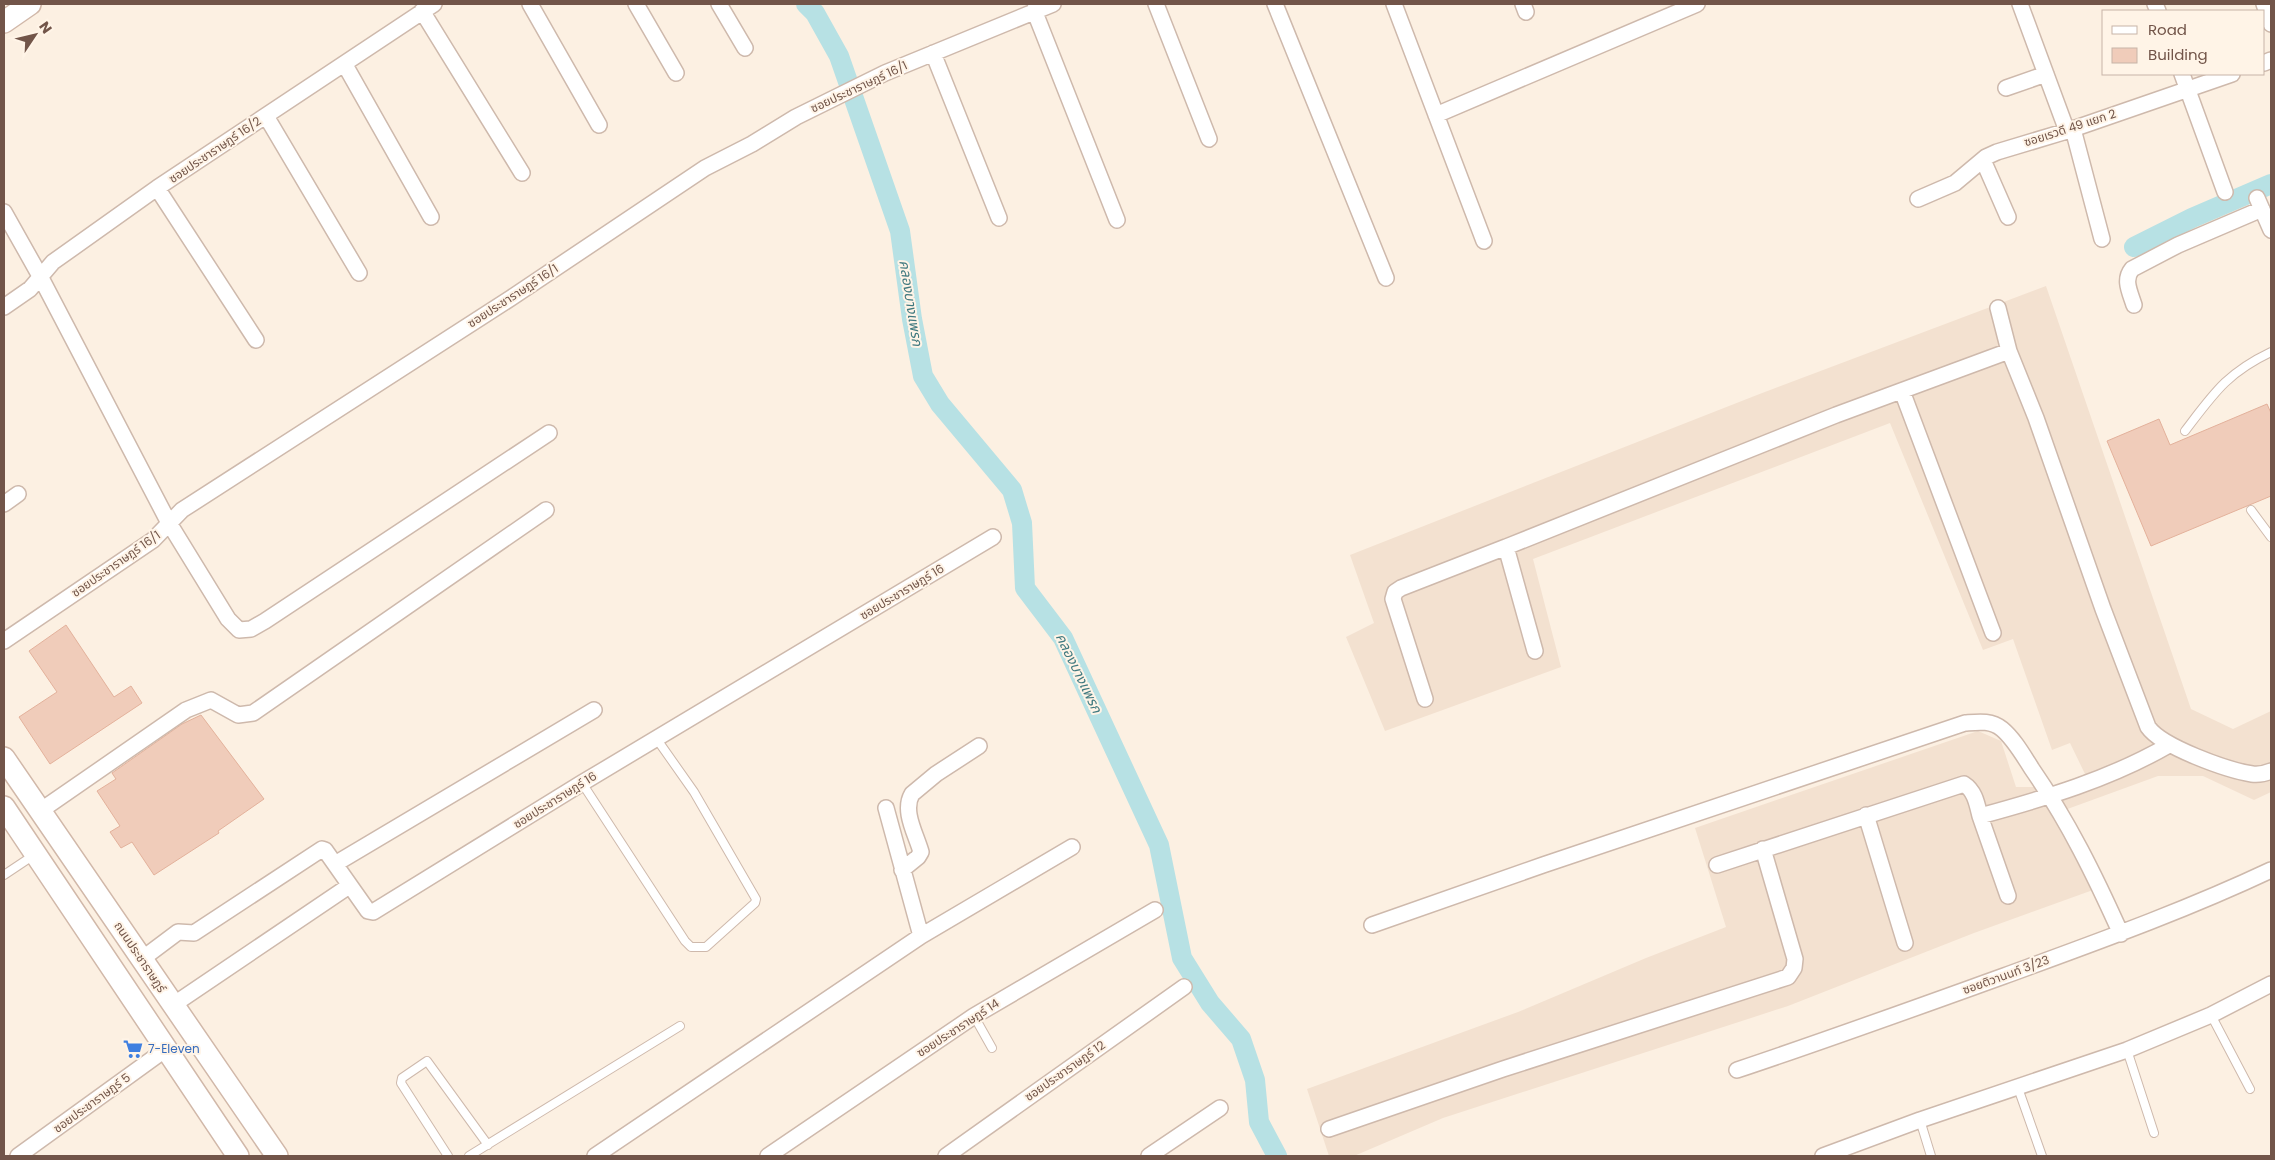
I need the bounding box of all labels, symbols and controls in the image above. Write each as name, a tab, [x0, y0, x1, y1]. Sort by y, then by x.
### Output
north arrow	[10, 10, 60, 60]
legend	[2102, 10, 2265, 75]
text: N	[34, 17, 57, 38]
text: Road	[2148, 19, 2187, 40]
text: Building	[2148, 44, 2208, 65]
street label: ซอยประชาราษฎร์ 16/1	[808, 57, 910, 116]
street label: ซอยเรวดี 49 แยก 2	[2022, 105, 2118, 150]
street label: ซอยประชาราษฎร์ 16/2	[165, 112, 264, 187]
water label: คลองบางแพรก	[894, 259, 928, 348]
street label: ซอยประชาราษฎร์ 16/1	[464, 260, 561, 331]
street label: ซอยประชาราษฎร์ 16/1	[68, 526, 164, 601]
street label: ซอยประชาราษฎร์ 16	[856, 560, 947, 623]
water label: คลองบางแพรก	[1051, 630, 1107, 717]
street label: ซอยประชาราษฎร์ 16	[510, 767, 600, 832]
street label: ถนนประชาราษฎร์	[110, 918, 171, 996]
street label: ซอยติวานนท์ 3/23	[1960, 951, 2052, 998]
street label: ซอยประชาราษฏร์ 14	[913, 994, 1003, 1061]
street label: ซอยประชาราษฏร์ 12	[1021, 1036, 1108, 1105]
supermarket icon: 7-Eleven	[122, 1038, 144, 1060]
place label: 7-Eleven	[148, 1040, 200, 1057]
street label: ซอยประชาราษฏร์ 5	[50, 1069, 134, 1136]

